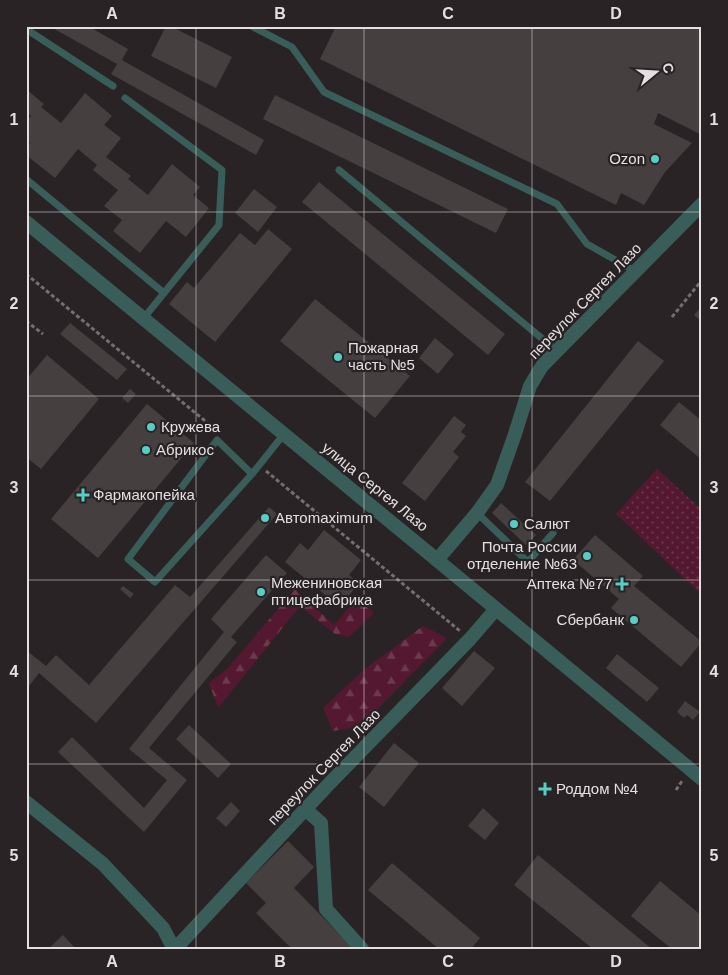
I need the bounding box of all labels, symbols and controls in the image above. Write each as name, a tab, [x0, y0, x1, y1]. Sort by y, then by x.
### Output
text: A	[106, 5, 118, 22]
text: B	[274, 5, 286, 22]
text: C	[442, 5, 454, 22]
text: D	[610, 5, 622, 22]
north arrow	[630, 48, 680, 98]
text: С	[659, 61, 678, 75]
text: 1	[10, 111, 19, 128]
text: 1	[710, 111, 719, 128]
place label: Ozon	[609, 150, 645, 167]
marker: Ozon	[649, 153, 661, 165]
street label: переулок Сергея Лазо	[525, 239, 644, 362]
text: 2	[10, 295, 19, 312]
text: 2	[710, 295, 719, 312]
place label: Пожарная часть №5	[348, 339, 418, 373]
marker: Пожарная часть №5	[332, 351, 344, 363]
place label: Кружева	[161, 418, 221, 435]
marker: Кружева	[145, 421, 157, 433]
street label: улица Сергея Лазо	[319, 439, 432, 535]
place label: Абрикос	[156, 441, 214, 458]
marker: Абрикос	[140, 444, 152, 456]
text: 3	[10, 479, 19, 496]
text: 3	[710, 479, 719, 496]
place label: Фармакопейка	[93, 486, 196, 503]
marker: Фармакопейка	[77, 489, 89, 501]
place label: Автоmaximum	[275, 509, 373, 526]
marker: Автоmaximum	[259, 512, 271, 524]
place label: Салют	[524, 515, 570, 532]
marker: Салют	[508, 518, 520, 530]
place label: Почта России отделение №63	[467, 538, 577, 572]
marker: Почта России отделение №63	[581, 550, 593, 562]
place label: Межениновская птицефабрика	[271, 574, 382, 608]
place label: Аптека №77	[527, 575, 612, 592]
marker: Аптека №77	[616, 578, 628, 590]
marker: Межениновская птицефабрика	[255, 586, 267, 598]
place label: Сбербанк	[557, 611, 624, 628]
marker: Сбербанк	[628, 614, 640, 626]
text: 4	[10, 663, 19, 680]
text: 4	[710, 663, 719, 680]
street label: переулок Сергея Лазо	[264, 705, 383, 828]
place label: Роддом №4	[556, 780, 638, 797]
marker: Роддом №4	[538, 782, 552, 796]
text: 5	[10, 847, 19, 864]
text: 5	[710, 847, 719, 864]
text: A	[106, 953, 118, 970]
text: B	[274, 953, 286, 970]
text: C	[442, 953, 454, 970]
text: D	[610, 953, 622, 970]

